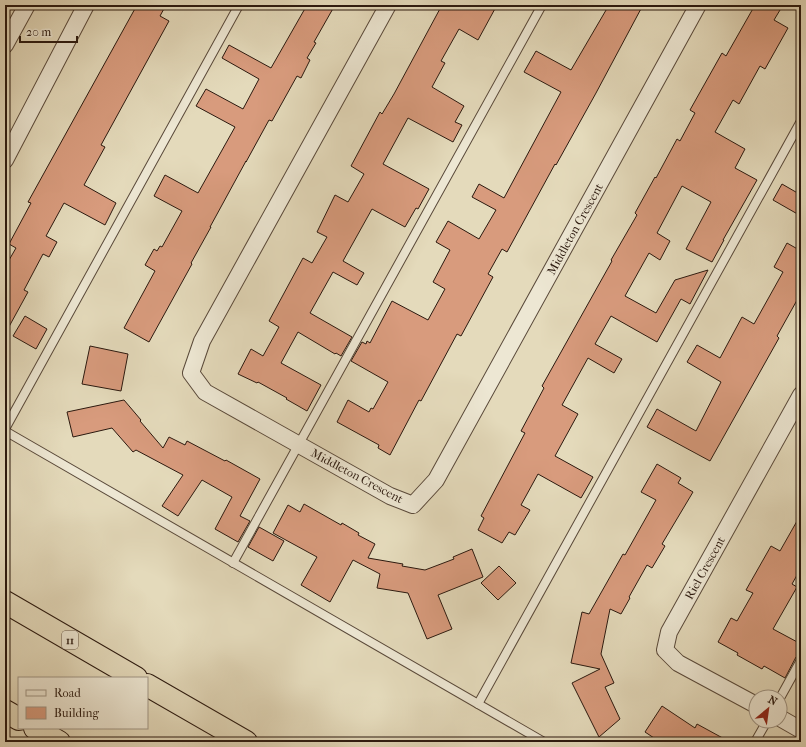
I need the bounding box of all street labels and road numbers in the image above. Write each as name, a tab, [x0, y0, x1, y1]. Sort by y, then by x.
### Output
street label: Middleton Crescent	[544, 180, 606, 277]
street label: Middleton Crescent	[309, 446, 406, 507]
street label: Riel Crescent	[682, 533, 728, 602]
road number: 11	[62, 631, 78, 649]

